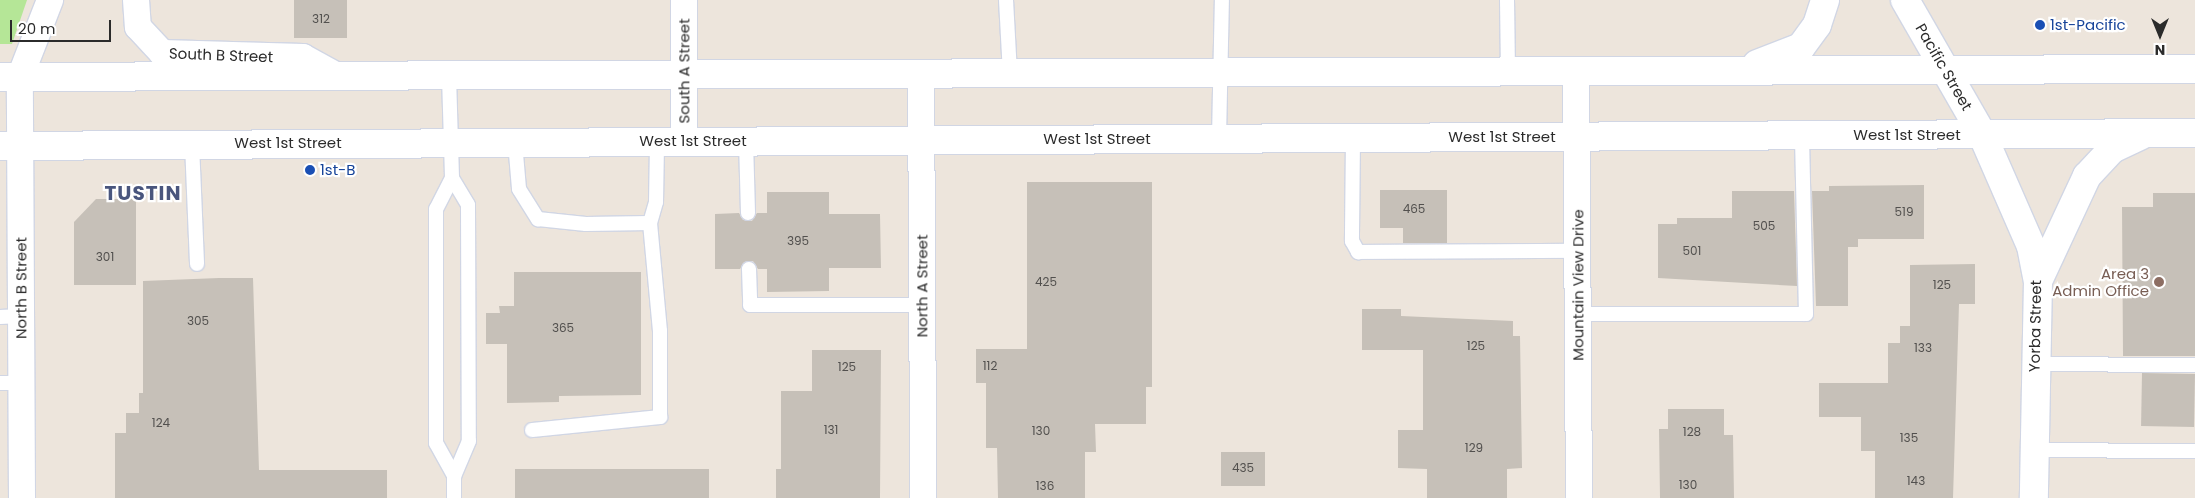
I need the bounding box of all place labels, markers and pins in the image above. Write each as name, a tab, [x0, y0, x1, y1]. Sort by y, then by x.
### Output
place label: 1st-Pacific	[2050, 16, 2126, 34]
marker: 1st-Pacific	[2034, 19, 2046, 31]
place label: 1st-B	[320, 161, 356, 179]
marker: 1st-B	[304, 164, 316, 176]
place label: Area 3 Admin Office	[2052, 264, 2149, 299]
marker: Area 3 Admin Office	[2153, 276, 2165, 288]

